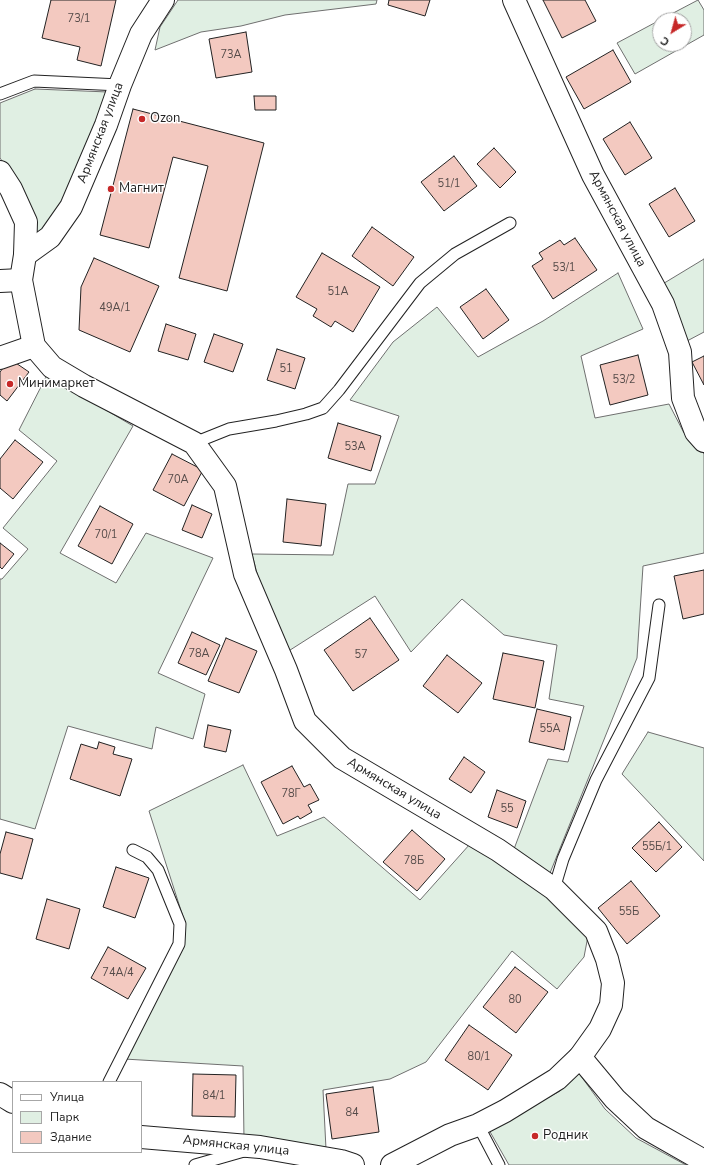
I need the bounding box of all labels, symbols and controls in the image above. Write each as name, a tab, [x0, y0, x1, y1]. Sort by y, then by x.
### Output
house number: 73/1	[68, 12, 90, 26]
north arrow	[652, 12, 692, 52]
text: С	[658, 33, 673, 49]
house number: 73А	[220, 48, 242, 62]
street label: Армянская улица	[75, 80, 127, 186]
place label: Ozon	[150, 111, 180, 127]
marker: Ozon	[137, 114, 147, 124]
street label: Армянская улица	[585, 168, 649, 270]
house number: 51/1	[438, 177, 460, 191]
place label: Магнит	[119, 181, 164, 197]
marker: Магнит	[106, 184, 116, 194]
house number: 53/1	[553, 261, 575, 275]
house number: 51А	[327, 285, 349, 299]
house number: 49А/1	[99, 301, 131, 315]
house number: 51	[279, 362, 293, 376]
house number: 53/2	[613, 373, 635, 387]
place label: Минимаркет	[18, 376, 95, 392]
marker: Минимаркет	[5, 379, 15, 389]
house number: 53А	[344, 440, 366, 454]
house number: 70А	[167, 473, 189, 487]
house number: 70/1	[95, 528, 117, 542]
house number: 78А	[188, 647, 210, 661]
house number: 57	[354, 648, 368, 662]
house number: 55А	[539, 722, 561, 736]
street label: Армянская улица	[344, 755, 444, 823]
house number: 78Г	[281, 787, 301, 801]
house number: 55	[500, 802, 514, 816]
house number: 55Б/1	[642, 840, 672, 854]
house number: 78Б	[404, 854, 424, 868]
house number: 55Б	[619, 905, 639, 919]
house number: 74А/4	[102, 966, 134, 980]
house number: 80	[508, 993, 522, 1007]
house number: 80/1	[468, 1050, 490, 1064]
legend	[12, 1081, 142, 1153]
text: Улица	[50, 1089, 84, 1105]
house number: 84/1	[203, 1089, 225, 1103]
house number: 84	[345, 1106, 359, 1120]
text: Парк	[50, 1109, 79, 1125]
place label: Родник	[543, 1128, 588, 1144]
text: Здание	[50, 1129, 92, 1145]
marker: Родник	[530, 1131, 540, 1141]
street label: Армянская улица	[182, 1133, 290, 1159]

